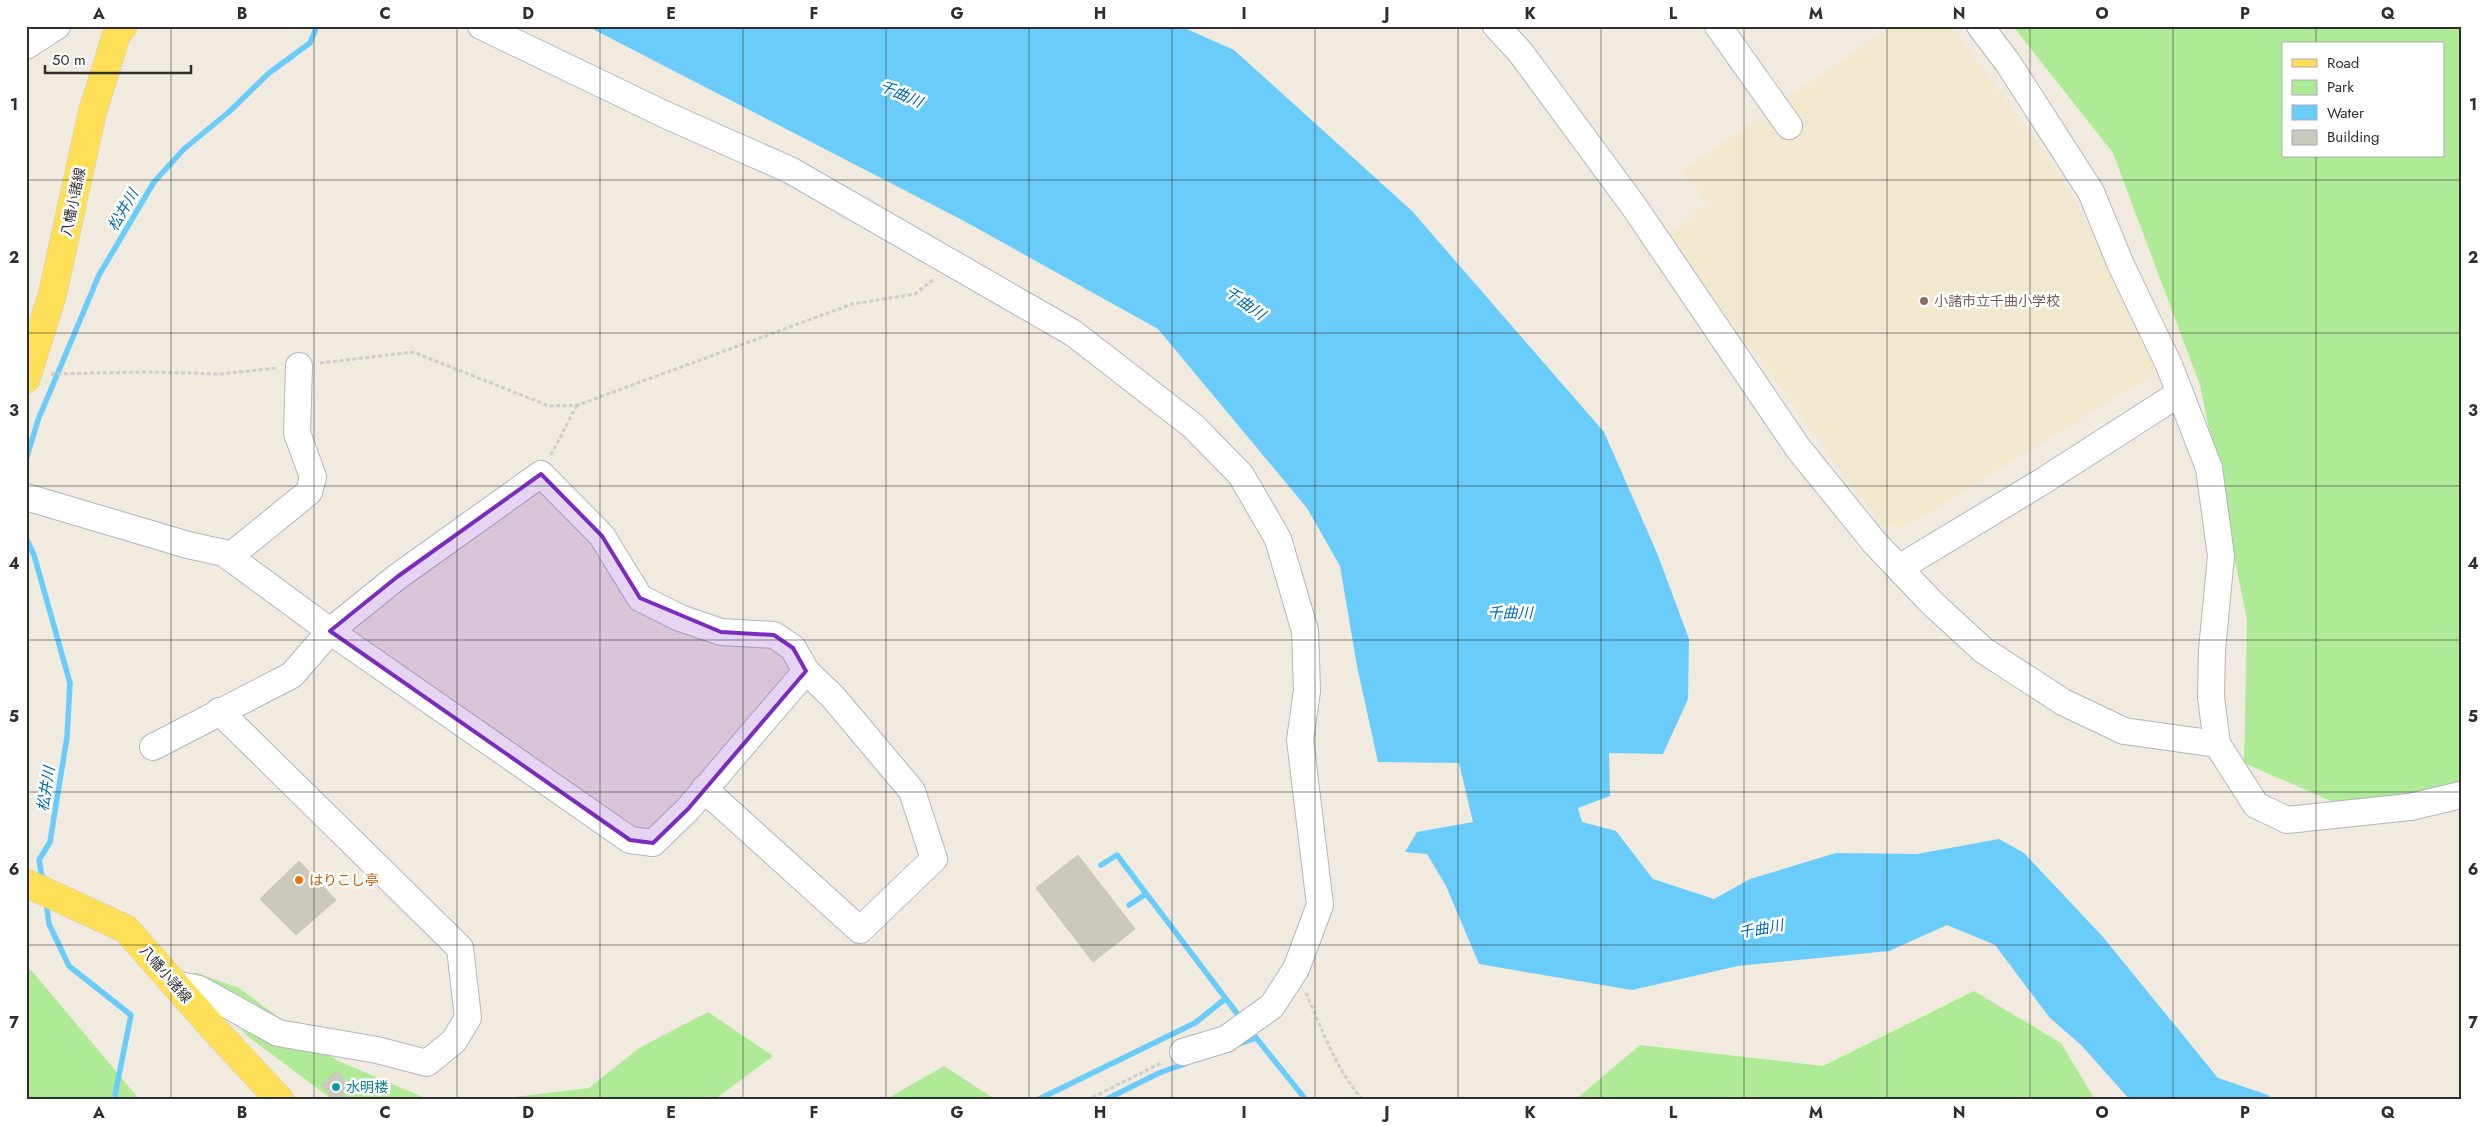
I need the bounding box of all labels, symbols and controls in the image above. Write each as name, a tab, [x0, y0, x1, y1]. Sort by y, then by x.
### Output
text: A	[92, 2, 105, 25]
text: B	[237, 2, 247, 25]
text: C	[379, 2, 391, 25]
text: D	[522, 2, 534, 25]
text: E	[666, 2, 676, 25]
text: F	[810, 2, 818, 25]
text: G	[950, 2, 964, 25]
text: H	[1094, 2, 1106, 25]
text: I	[1241, 2, 1247, 25]
text: J	[1381, 2, 1390, 25]
text: K	[1524, 2, 1536, 25]
text: L	[1669, 2, 1678, 25]
text: M	[1809, 2, 1823, 25]
text: N	[1953, 2, 1965, 25]
text: O	[2095, 2, 2109, 25]
text: P	[2240, 2, 2250, 25]
text: Q	[2381, 2, 2395, 25]
scale bar	[45, 42, 191, 74]
legend	[2282, 42, 2444, 158]
text: 50 m	[52, 49, 86, 71]
text: Road	[2327, 52, 2359, 74]
water label: 千曲川	[876, 75, 928, 114]
text: Park	[2327, 76, 2354, 98]
text: 1	[10, 93, 18, 116]
text: 1	[2469, 93, 2477, 116]
text: Water	[2327, 102, 2365, 124]
text: Building	[2327, 126, 2379, 148]
street label: 八幡小諸線	[56, 166, 90, 238]
water label: 松井川	[102, 183, 145, 235]
text: 2	[9, 246, 19, 269]
text: 2	[2468, 246, 2478, 269]
water label: 千曲川	[1220, 281, 1271, 326]
place label: 小諸市立千曲小学校	[1934, 291, 2060, 311]
marker: 小諸市立千曲小学校	[1918, 295, 1930, 307]
text: 3	[9, 399, 19, 422]
text: 3	[2468, 399, 2478, 422]
text: 4	[8, 552, 20, 575]
text: 4	[2467, 552, 2479, 575]
water label: 千曲川	[1487, 602, 1534, 624]
text: 5	[9, 705, 19, 728]
text: 5	[2468, 705, 2478, 728]
water label: 松井川	[32, 763, 61, 813]
text: 6	[9, 858, 19, 881]
text: 6	[2468, 858, 2478, 881]
place label: はりこし亭	[309, 870, 379, 890]
marker: はりこし亭	[293, 874, 305, 886]
water label: 千曲川	[1737, 914, 1787, 944]
street label: 八幡小諸線	[135, 941, 197, 1007]
text: 7	[9, 1011, 19, 1034]
text: 7	[2468, 1011, 2478, 1034]
place label: 水明楼	[346, 1077, 389, 1097]
marker: 水明楼	[330, 1081, 342, 1093]
text: A	[92, 1101, 105, 1124]
text: B	[237, 1101, 247, 1124]
text: C	[379, 1101, 391, 1124]
text: D	[522, 1101, 534, 1124]
text: E	[666, 1101, 676, 1124]
text: F	[810, 1101, 818, 1124]
text: G	[950, 1101, 964, 1124]
text: H	[1094, 1101, 1106, 1124]
text: I	[1241, 1101, 1247, 1124]
text: J	[1381, 1101, 1390, 1124]
text: K	[1524, 1101, 1536, 1124]
text: L	[1669, 1101, 1678, 1124]
text: M	[1809, 1101, 1823, 1124]
text: N	[1953, 1101, 1965, 1124]
text: O	[2095, 1101, 2109, 1124]
text: P	[2240, 1101, 2250, 1124]
text: Q	[2381, 1101, 2395, 1124]

